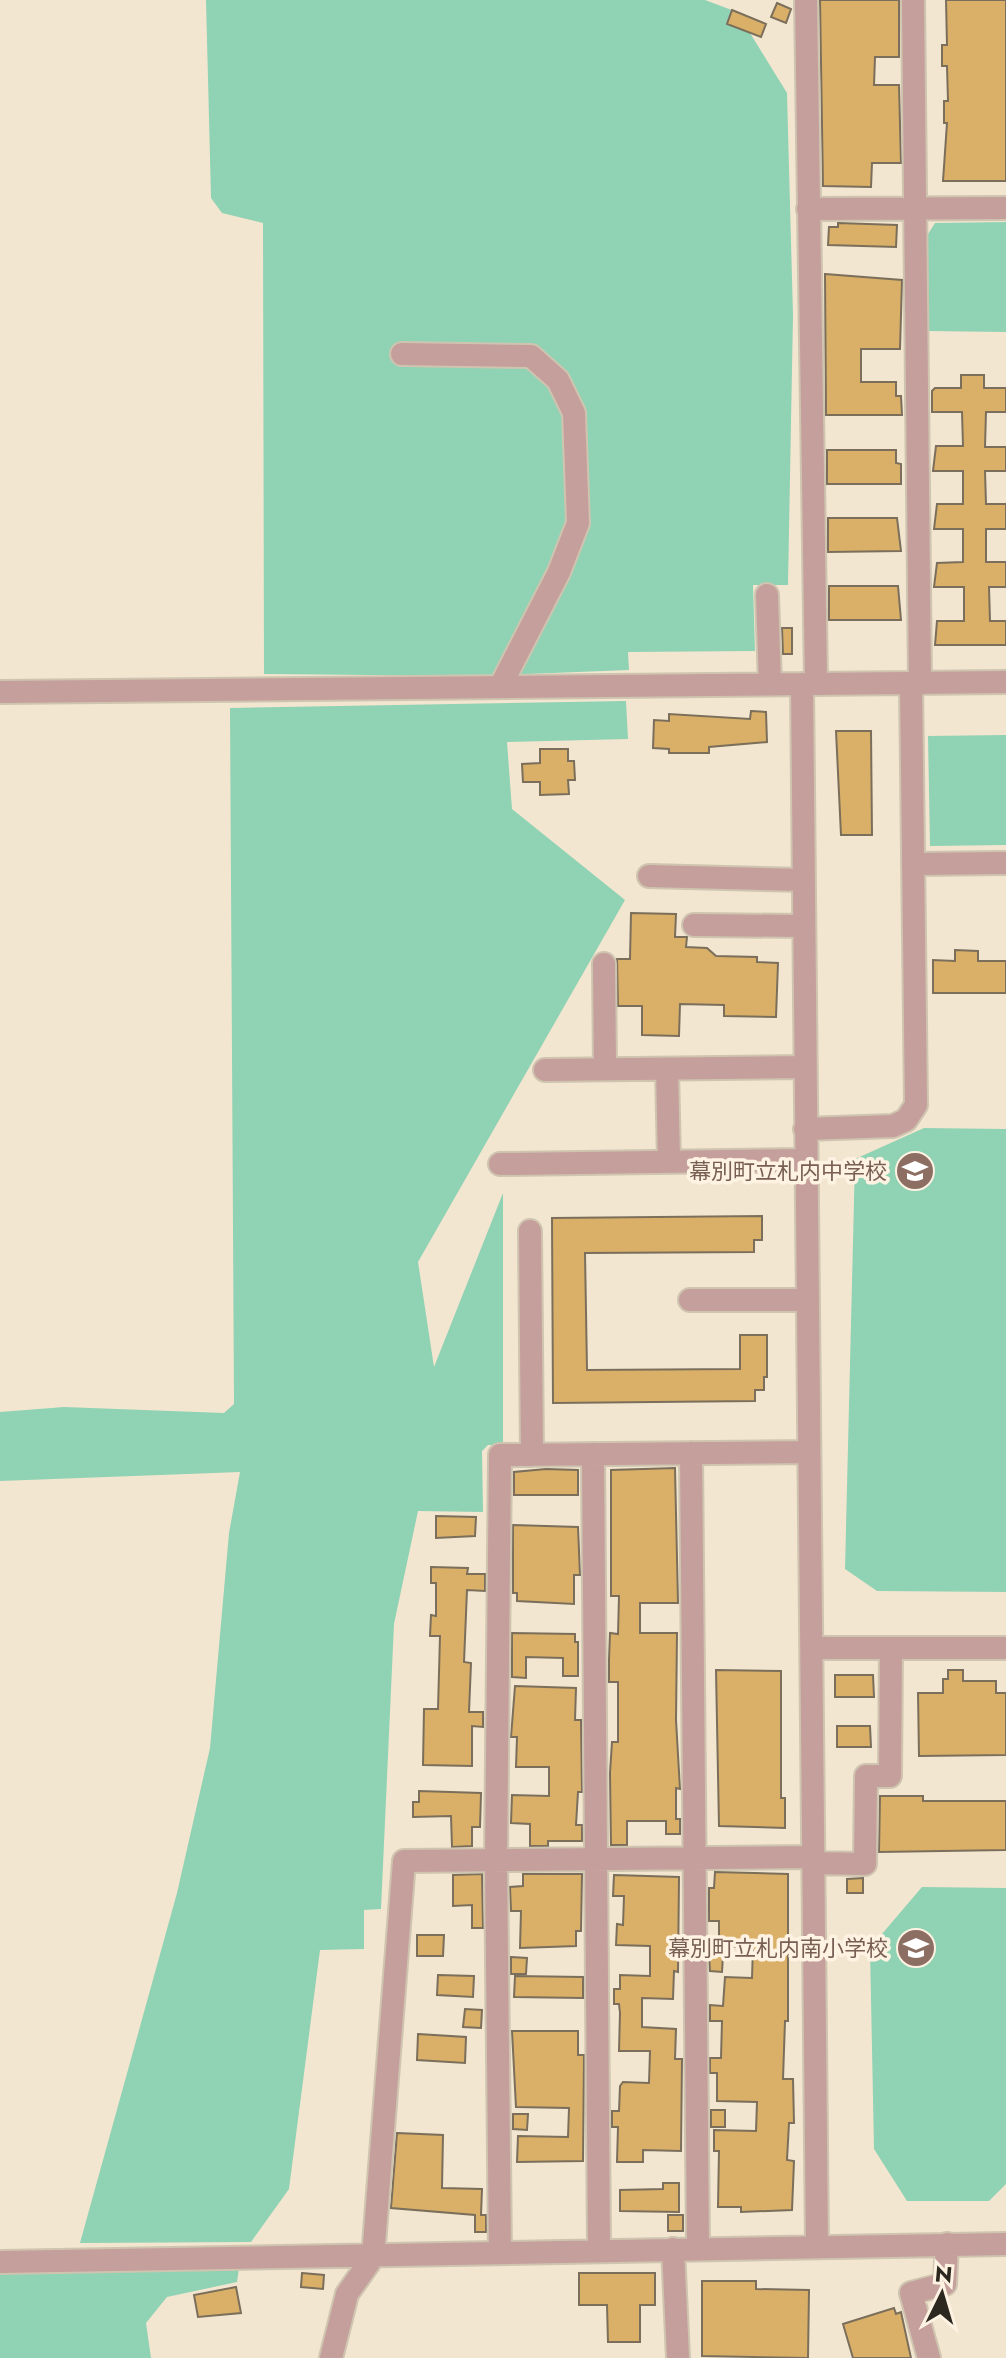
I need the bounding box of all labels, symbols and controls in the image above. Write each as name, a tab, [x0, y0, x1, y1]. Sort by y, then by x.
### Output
school or university icon: 幕別町立札内中学校	[894, 1150, 936, 1192]
place label: 幕別町立札内中学校	[689, 1155, 887, 1187]
school or university icon: 幕別町立札内南小学校	[895, 1927, 937, 1969]
place label: 幕別町立札内南小学校	[668, 1932, 888, 1964]
north arrow	[902, 2254, 982, 2334]
text: N	[934, 2257, 954, 2291]

